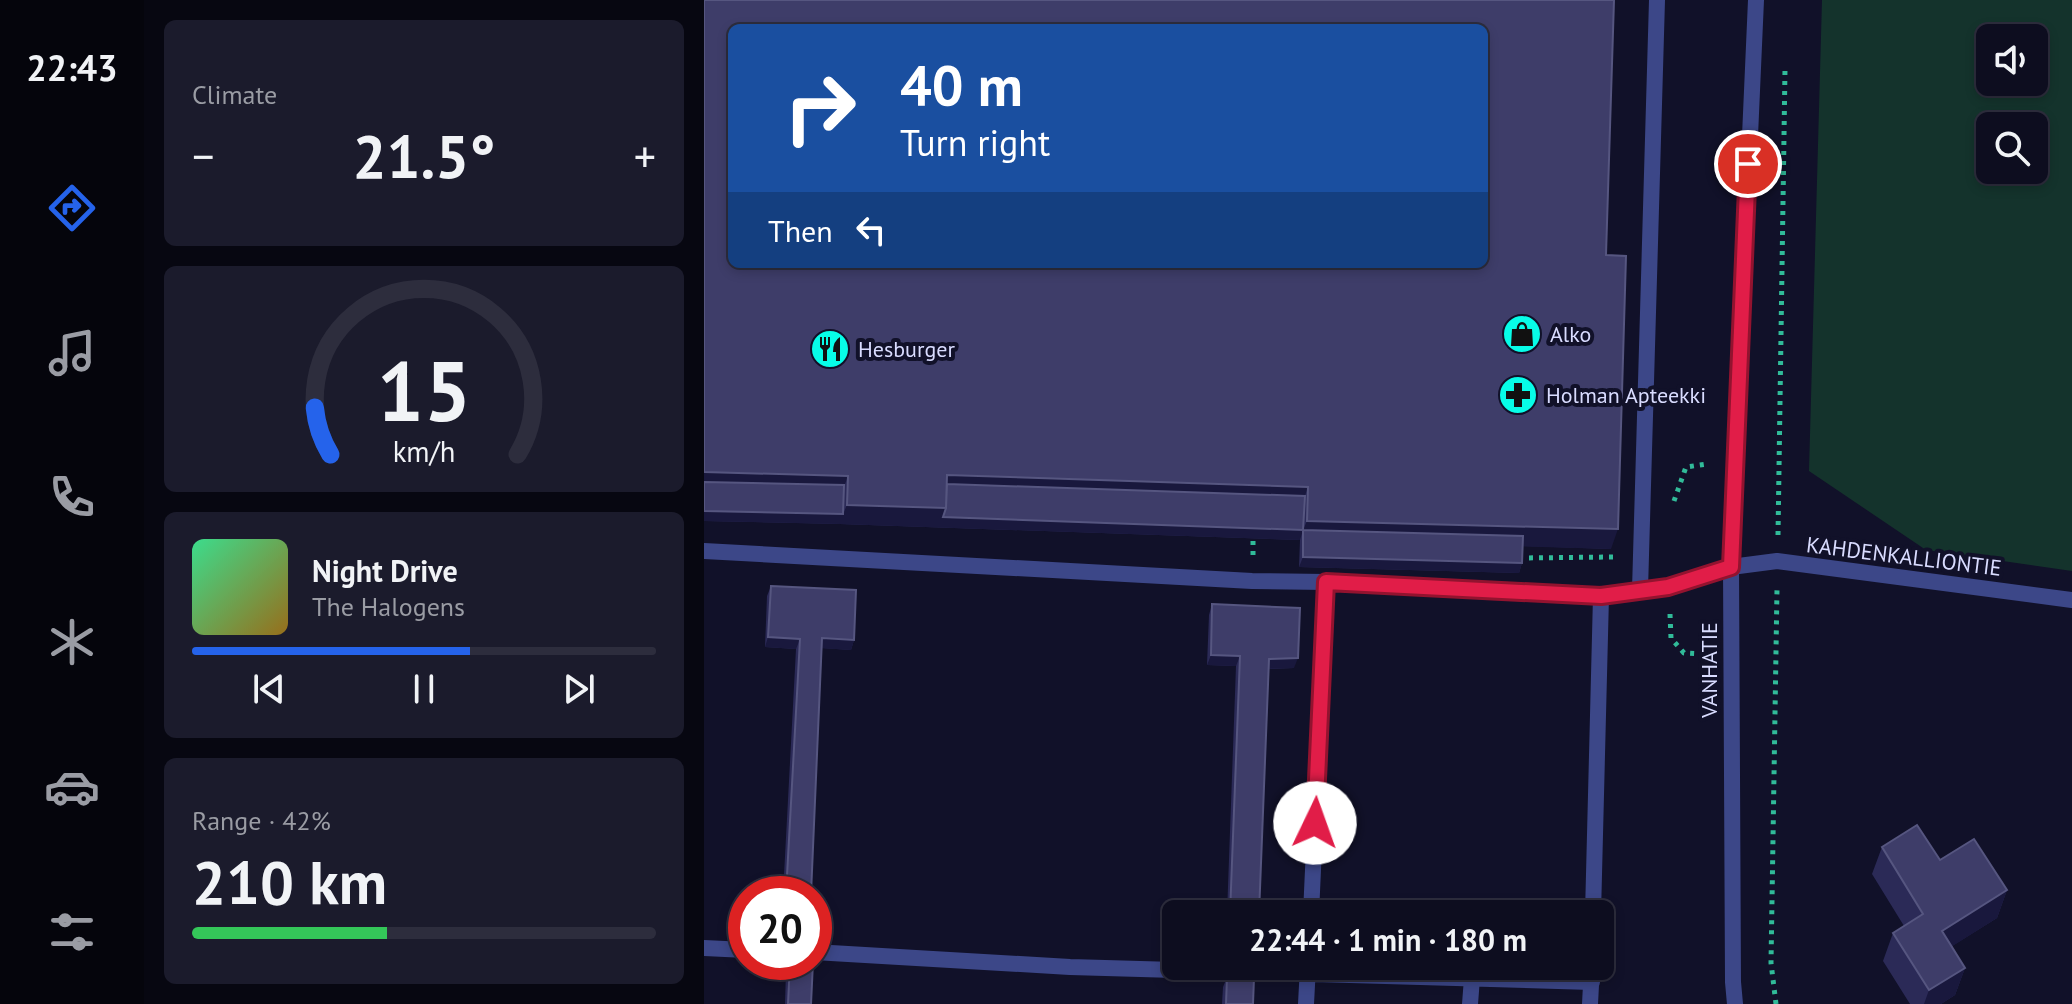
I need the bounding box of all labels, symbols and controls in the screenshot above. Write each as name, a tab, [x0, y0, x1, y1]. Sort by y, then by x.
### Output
map controls	[1976, 24, 2048, 184]
button: sound	[1976, 24, 2048, 96]
text: 22:43	[26, 44, 118, 91]
text: 40 m	[900, 49, 1023, 121]
icon: right	[768, 56, 872, 160]
text: Climate	[192, 78, 277, 111]
button: search	[1976, 112, 2048, 184]
text: 21.5°	[352, 117, 496, 195]
text: Turn right	[900, 119, 1050, 166]
text: −	[192, 127, 214, 184]
text: +	[634, 127, 656, 184]
pin	[1714, 130, 1782, 198]
icon: arrive	[1726, 142, 1770, 186]
icon: directions	[44, 180, 100, 236]
icon: left	[849, 208, 893, 252]
text: Then	[768, 211, 833, 250]
shop icon: Alko	[1501, 313, 1543, 355]
place label: Alko	[1550, 320, 1591, 348]
icon: music	[44, 325, 100, 381]
restaurant icon: Hesburger	[809, 328, 851, 370]
place label: Hesburger	[858, 335, 955, 363]
text: 15	[377, 336, 471, 444]
pharmacy icon: Holman Apteekki	[1497, 374, 1539, 416]
place label: Holman Apteekki	[1546, 381, 1706, 409]
text: km/h	[393, 433, 455, 470]
icon: phone	[44, 469, 100, 525]
street label: KAHDENKALLIONTIE	[1805, 530, 2003, 582]
text: Night Drive	[312, 551, 458, 590]
text: The Halogens	[312, 590, 465, 623]
icon: climate	[44, 614, 100, 670]
street label: VANHATIE	[1695, 622, 1723, 719]
icon: previous	[247, 667, 291, 711]
icon: pause	[402, 667, 446, 711]
icon: next	[557, 667, 601, 711]
icon: car	[44, 759, 100, 815]
position arrow	[1273, 781, 1357, 865]
text: Range · 42%	[192, 804, 331, 837]
text: 210 km	[192, 843, 387, 921]
speed limit sign: 20	[728, 876, 832, 980]
icon: filters	[44, 904, 100, 960]
text: 22:44 · 1 min · 180 m	[1249, 920, 1527, 959]

